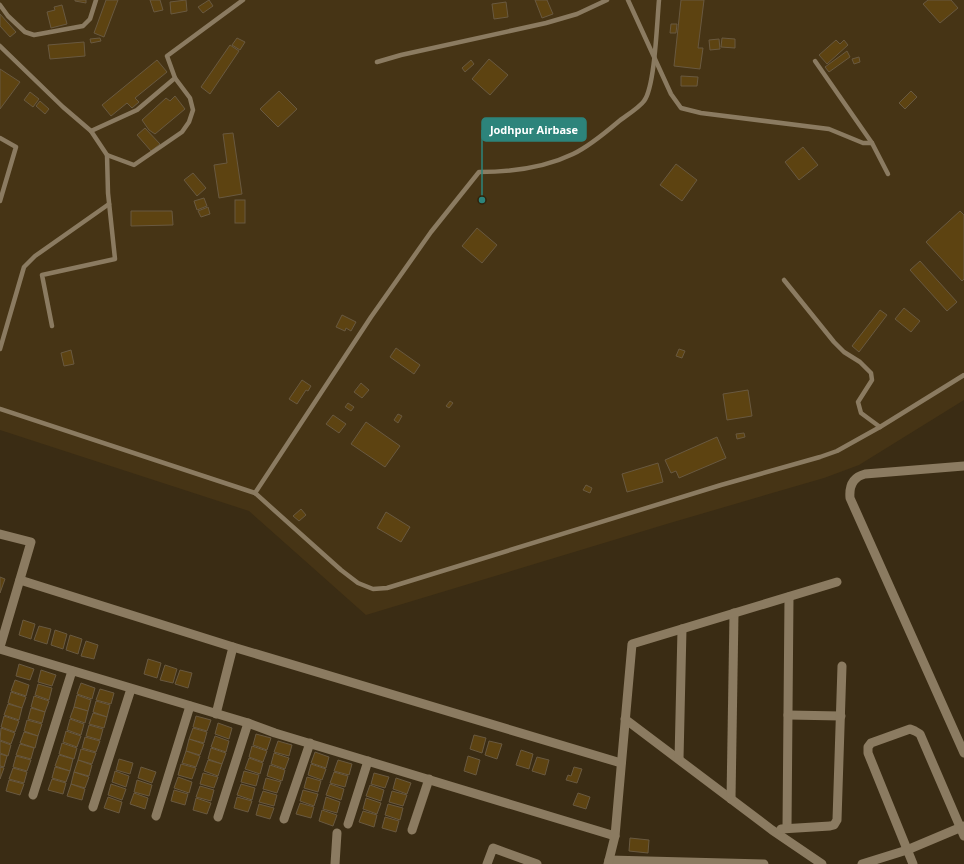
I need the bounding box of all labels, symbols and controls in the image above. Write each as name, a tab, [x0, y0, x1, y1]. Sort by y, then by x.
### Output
callout: Jodhpur Airbase	[482, 118, 586, 141]
text: Jodhpur Airbase	[489, 122, 579, 137]

